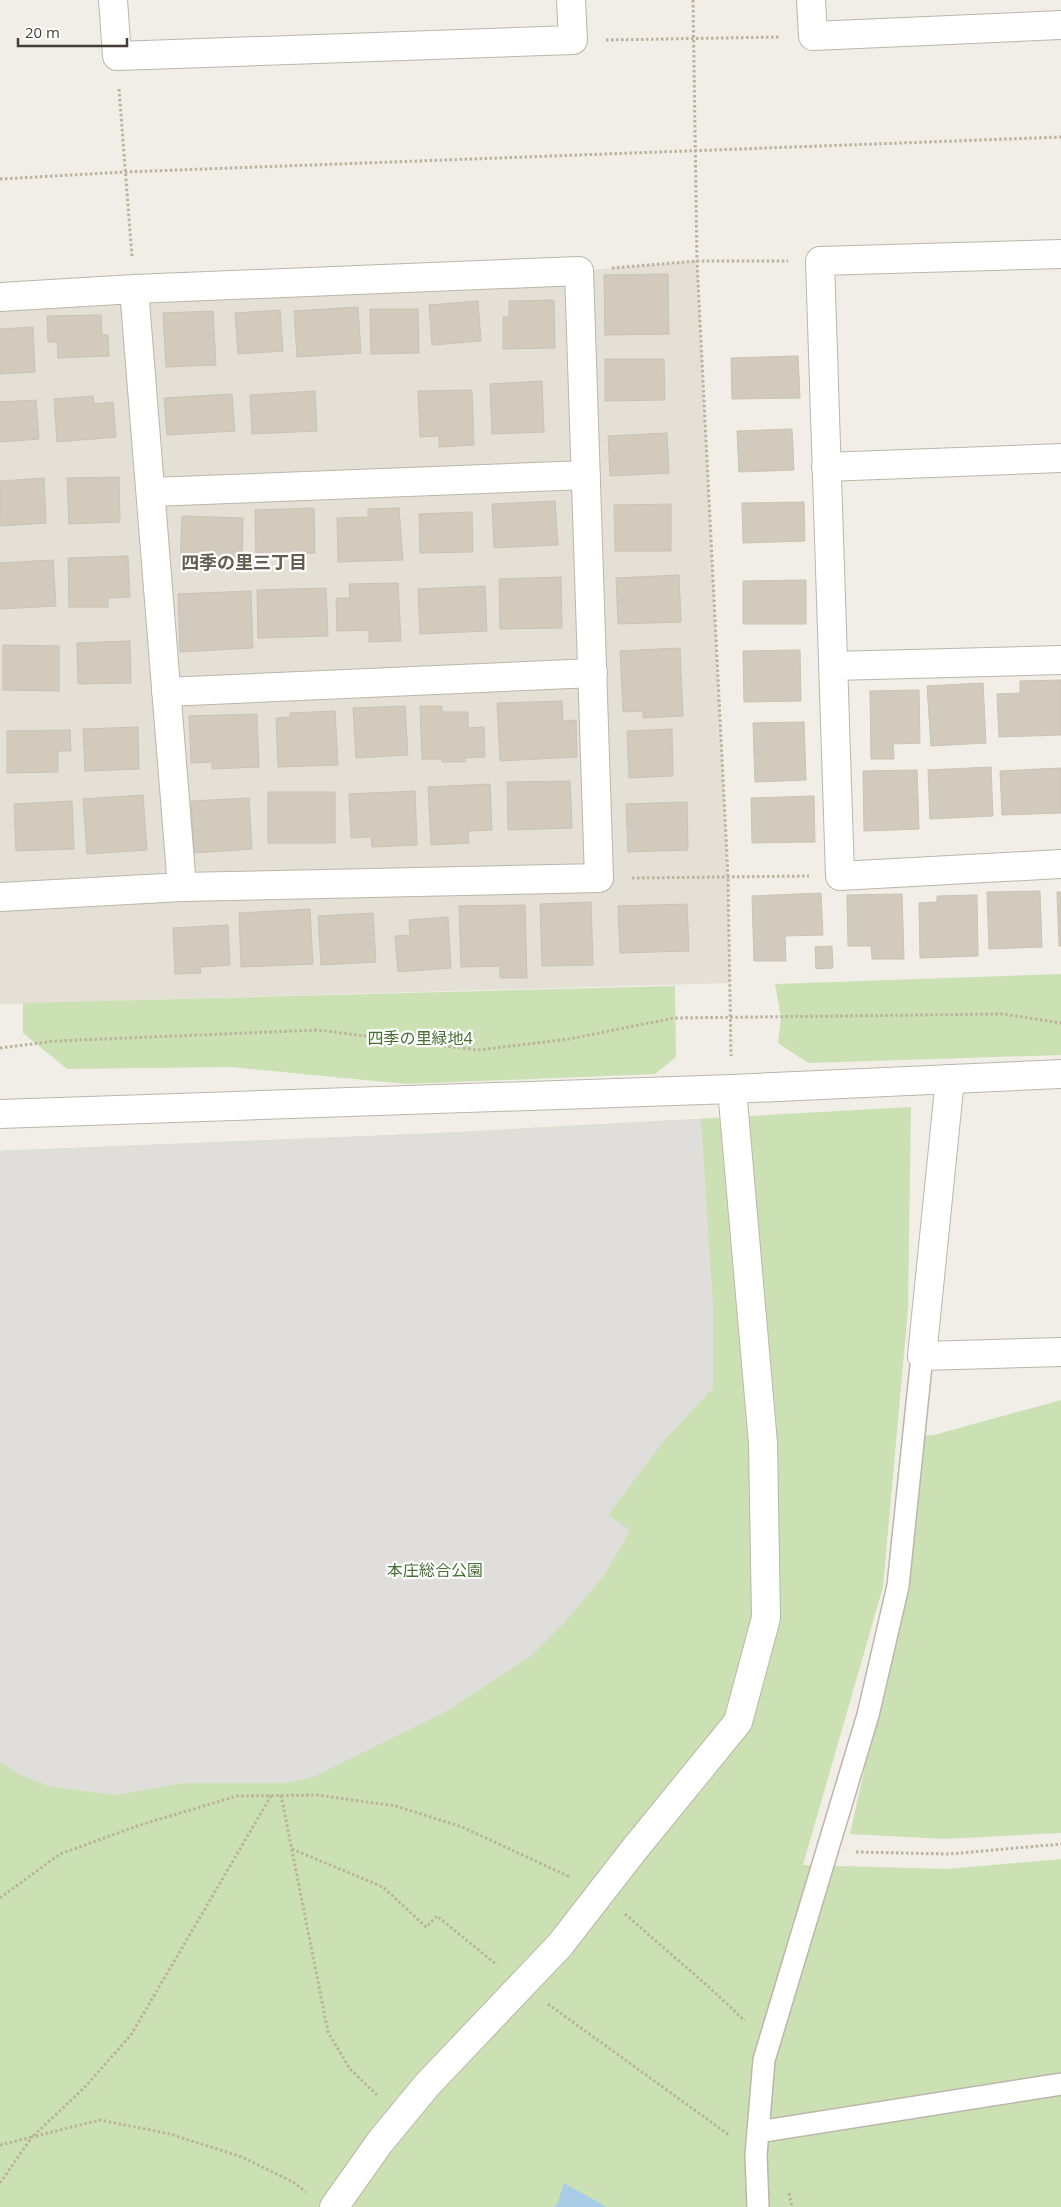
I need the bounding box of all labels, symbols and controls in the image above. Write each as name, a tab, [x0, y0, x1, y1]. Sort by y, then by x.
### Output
scale bar	[18, 15, 126, 47]
text: 20 m	[25, 22, 60, 42]
district label: 四季の里三丁目	[181, 550, 307, 574]
park label: 四季の里緑地4	[367, 1027, 473, 1049]
park label: 本庄総合公園	[387, 1559, 483, 1581]

